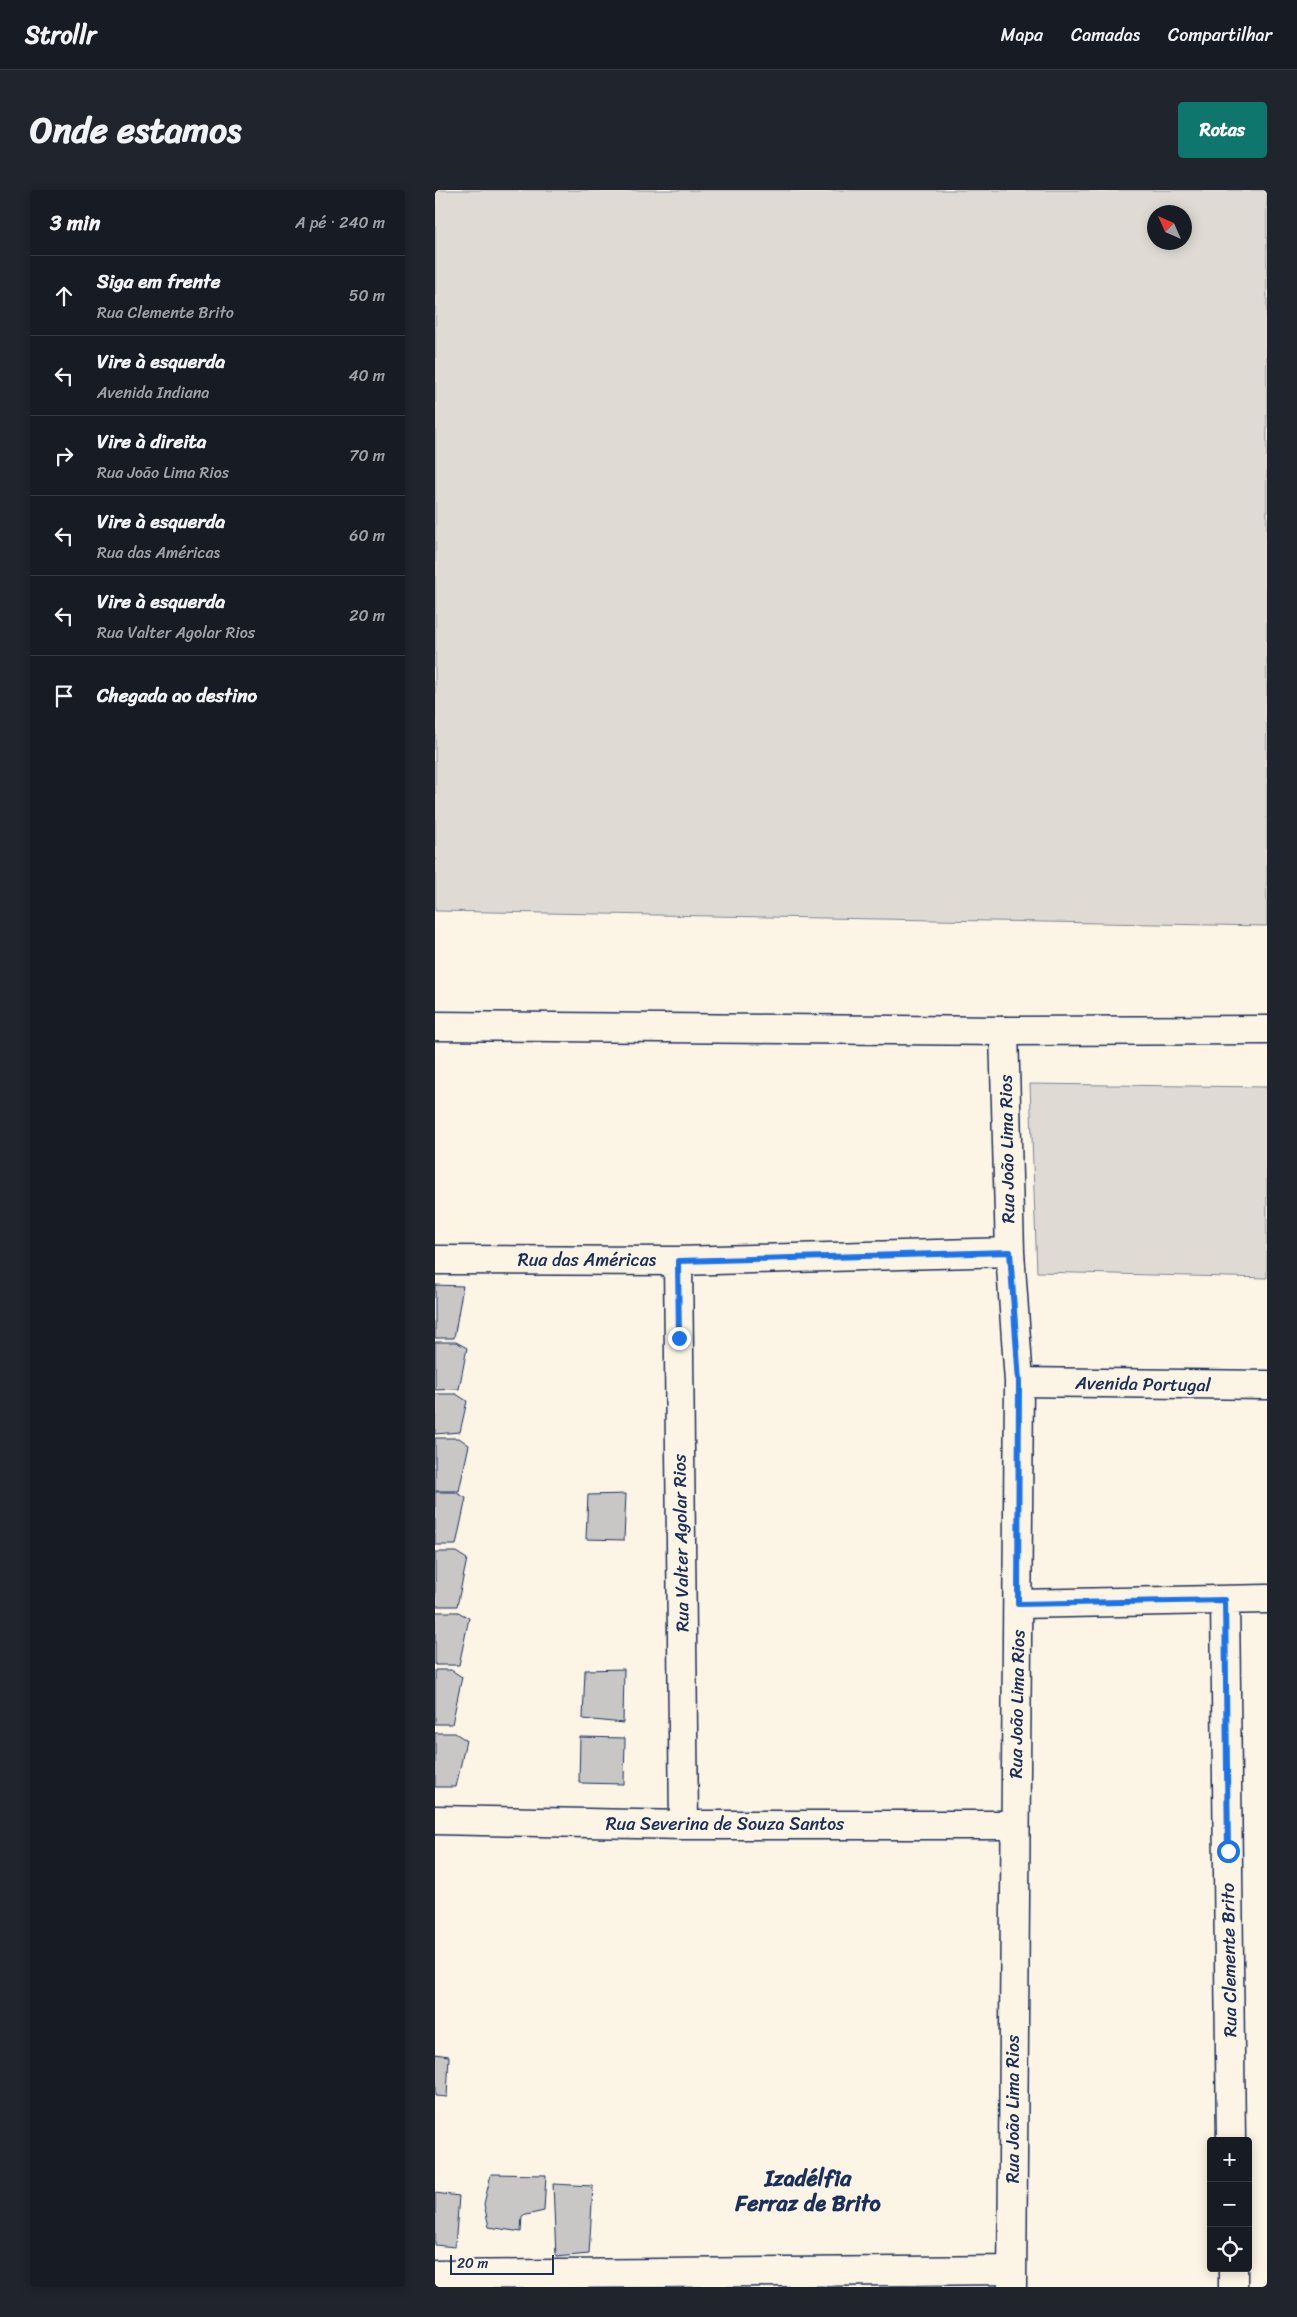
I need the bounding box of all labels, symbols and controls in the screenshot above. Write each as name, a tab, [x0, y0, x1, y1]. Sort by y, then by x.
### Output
text: Strollr	[25, 14, 96, 56]
text: Mapa	[1001, 19, 1043, 51]
text: Camadas	[1071, 19, 1140, 51]
text: Compartilhar	[1168, 19, 1272, 51]
text: Onde estamos	[30, 99, 241, 161]
button: Rotas	[1178, 102, 1267, 158]
text: 3 min	[50, 204, 100, 242]
north arrow	[1147, 205, 1192, 250]
text: A pé · 240 m	[295, 208, 385, 237]
text: Siga em frente	[97, 265, 220, 298]
text: 50 m	[349, 281, 385, 310]
icon: ahead	[50, 282, 78, 310]
text: Rua Clemente Brito	[97, 298, 234, 327]
text: Vire à esquerda	[97, 345, 225, 378]
text: 40 m	[348, 361, 385, 390]
icon: left	[50, 362, 78, 390]
text: Avenida Indiana	[97, 378, 209, 407]
text: Vire à direita	[97, 425, 206, 458]
text: 70 m	[349, 441, 385, 470]
icon: right	[50, 442, 78, 470]
text: Rua João Lima Rios	[97, 458, 229, 487]
text: Vire à esquerda	[97, 505, 225, 538]
text: 60 m	[349, 521, 385, 550]
icon: left	[50, 522, 78, 550]
text: Rua das Américas	[97, 538, 220, 567]
text: Vire à esquerda	[97, 585, 225, 618]
text: 20 m	[349, 601, 385, 630]
icon: left	[50, 602, 78, 630]
text: Rua Valter Agolar Rios	[97, 618, 255, 647]
text: Chegada ao destino	[97, 679, 257, 712]
icon: arrive	[50, 682, 78, 710]
street label: Rua João Lima Rios	[990, 1074, 1024, 1224]
street label: Rua das Américas	[518, 1244, 657, 1276]
route end	[668, 1327, 691, 1350]
street label: Avenida Portugal	[1074, 1367, 1212, 1401]
street label: Rua Valter Agolar Rios	[663, 1453, 699, 1632]
street label: Rua João Lima Rios	[1000, 1629, 1034, 1779]
street label: Rua Severina de Souza Santos	[606, 1808, 845, 1840]
route start	[1217, 1840, 1240, 1863]
street label: Rua Clemente Brito	[1212, 1883, 1246, 2037]
street label: Rua João Lima Rios	[997, 2034, 1029, 2183]
map controls	[1207, 2137, 1252, 2272]
button: +	[1207, 2137, 1252, 2182]
district label: Izadélfia Ferraz de Brito	[734, 2159, 882, 2223]
button: −	[1207, 2182, 1252, 2227]
button: locate	[1207, 2227, 1252, 2272]
text: 20 m	[457, 2251, 488, 2276]
scale bar	[450, 2252, 554, 2275]

